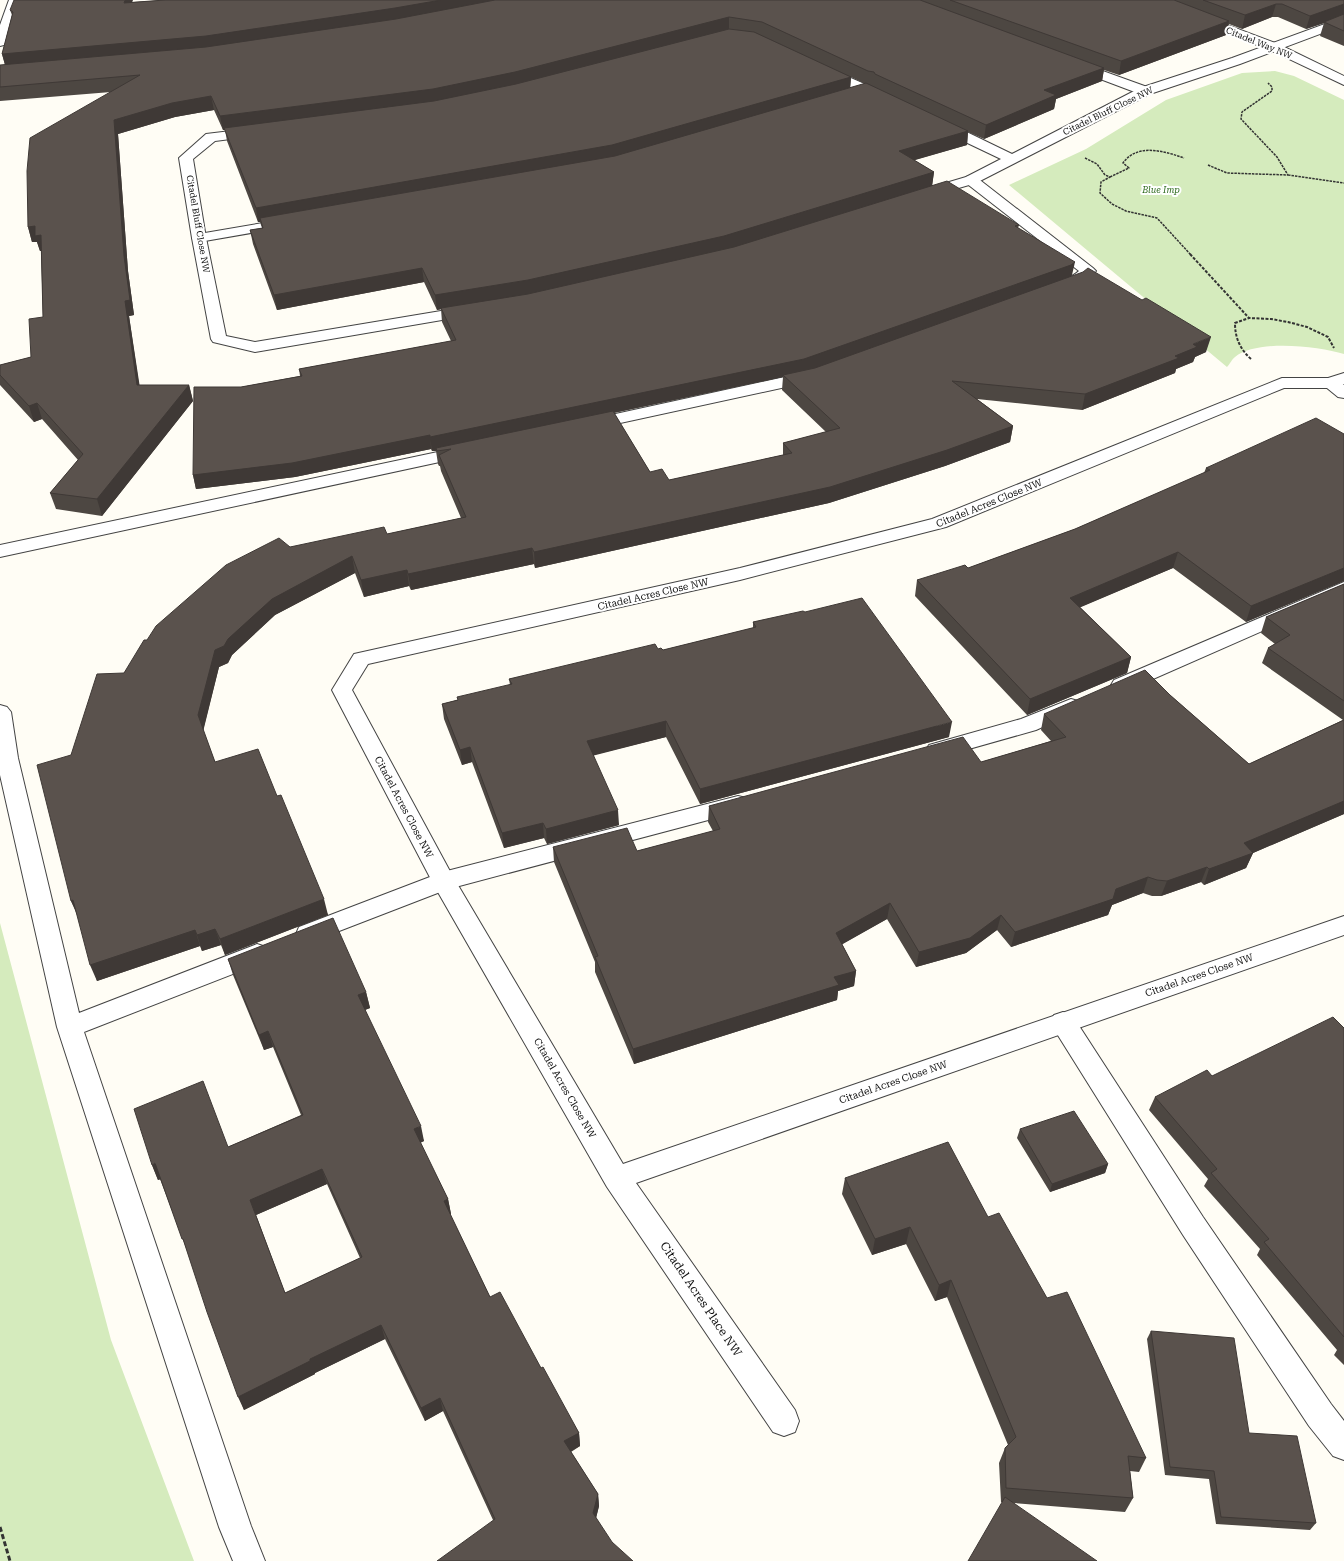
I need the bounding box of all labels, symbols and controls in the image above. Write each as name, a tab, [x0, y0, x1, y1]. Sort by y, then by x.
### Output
street label: Citadel Way NW	[1224, 25, 1294, 61]
street label: Citadel Bluff Close NW	[1061, 84, 1155, 137]
street label: Citadel Bluff Close NW	[184, 174, 212, 274]
park label: Blue Imp	[1141, 185, 1180, 195]
street label: Citadel Acres Close NW	[934, 476, 1044, 529]
street label: Citadel Acres Close NW	[596, 576, 710, 612]
street label: Citadel Acres Close NW	[373, 754, 436, 860]
street label: Citadel Acres Close NW	[1144, 951, 1255, 999]
street label: Citadel Acres Close NW	[532, 1036, 599, 1141]
street label: Citadel Acres Close NW	[838, 1058, 949, 1106]
street label: Citadel Acres Place NW	[657, 1239, 745, 1360]

